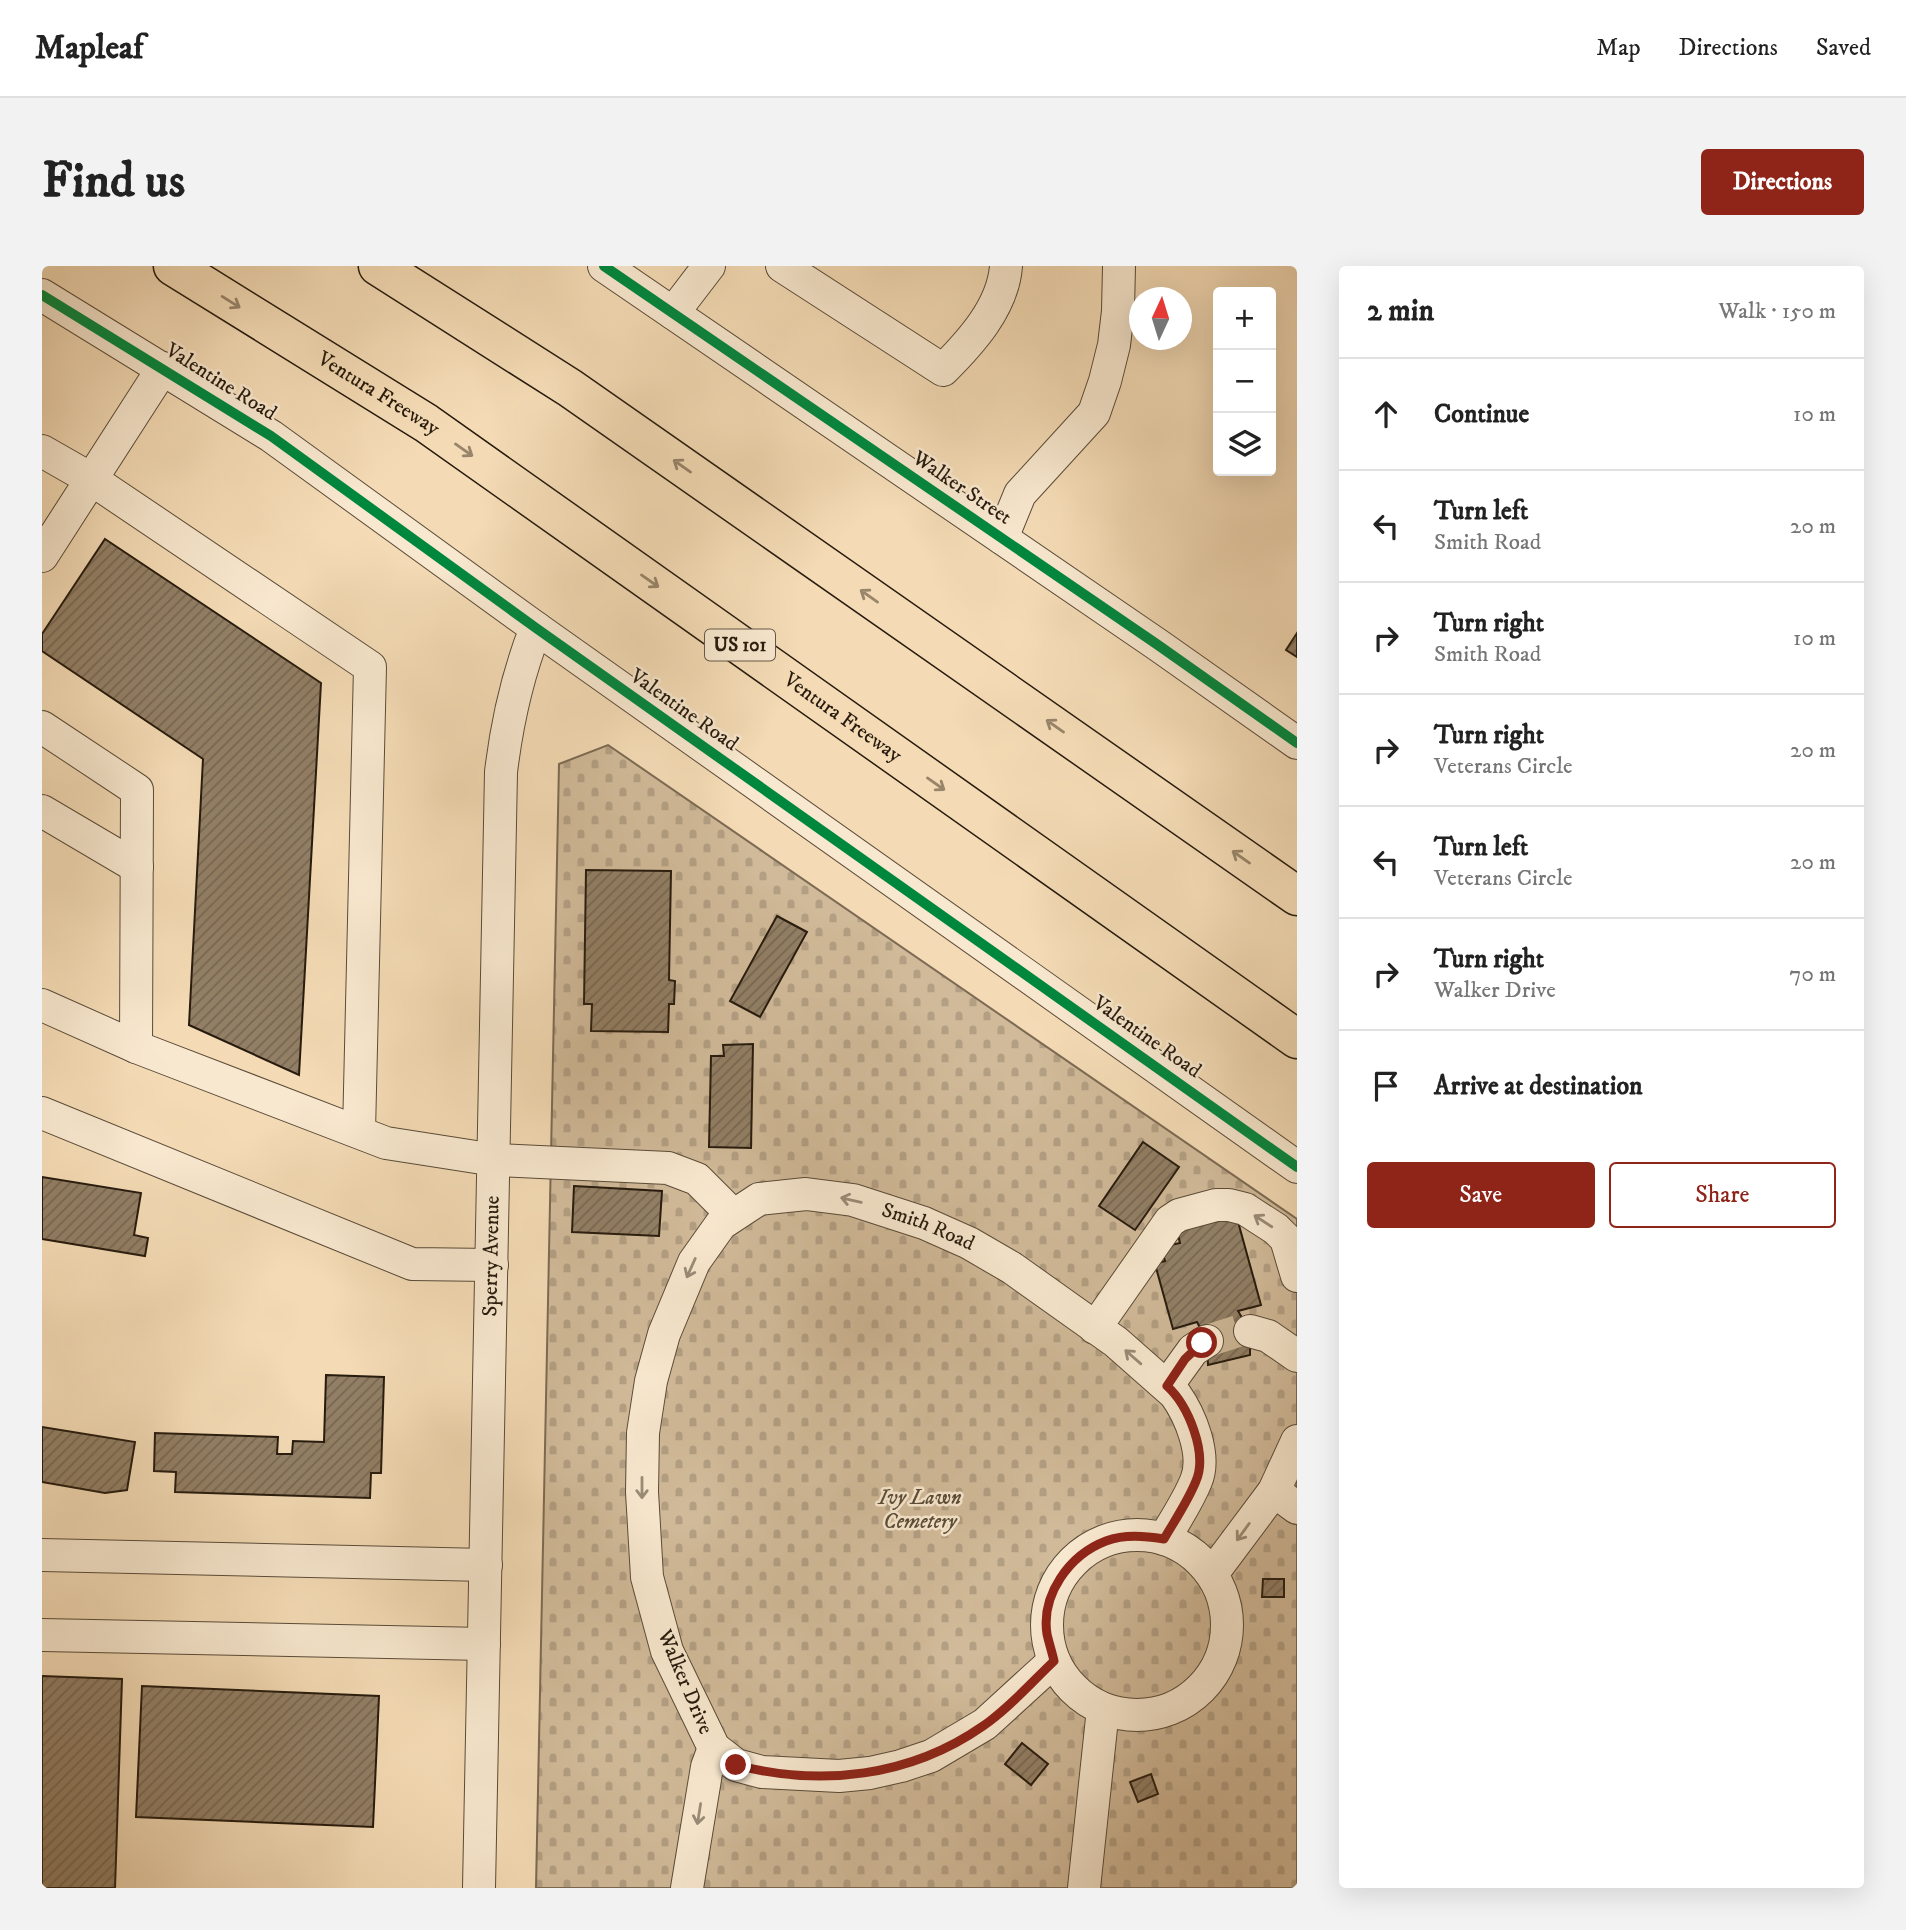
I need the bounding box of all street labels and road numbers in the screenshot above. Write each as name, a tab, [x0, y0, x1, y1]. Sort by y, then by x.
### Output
street label: Valentine Road	[160, 337, 282, 427]
street label: Ventura Freeway	[312, 345, 446, 442]
street label: Walker Street	[907, 445, 1017, 531]
road number: US 101	[705, 630, 775, 660]
street label: Valentine Road	[624, 663, 744, 757]
street label: Ventura Freeway	[777, 666, 908, 769]
street label: Valentine Road	[1087, 990, 1207, 1084]
street label: Sperry Avenue	[477, 1195, 506, 1317]
street label: Smith Road	[878, 1197, 979, 1257]
street label: Walker Drive	[651, 1625, 719, 1739]

